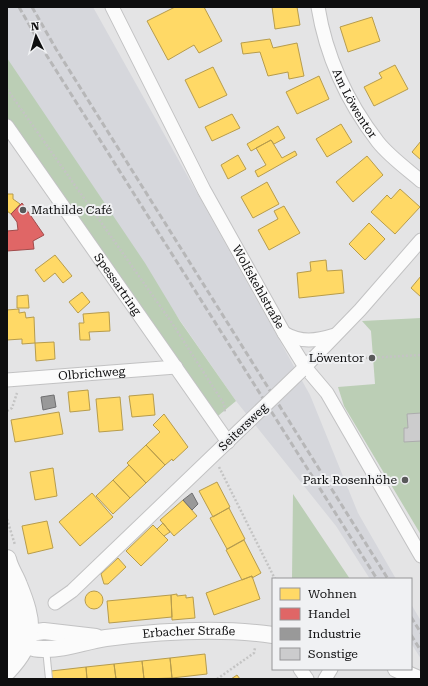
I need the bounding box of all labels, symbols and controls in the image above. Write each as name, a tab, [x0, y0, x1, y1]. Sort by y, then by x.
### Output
north arrow	[16, 16, 56, 56]
text: N	[30, 20, 40, 33]
street label: Am Löwentor	[330, 67, 380, 141]
place label: Mathilde Café	[31, 203, 113, 217]
marker: Mathilde Café	[18, 205, 28, 215]
street label: Wolfskehlstraße	[229, 243, 287, 332]
street label: Spessartring	[91, 250, 144, 318]
place label: Löwentor	[309, 351, 364, 365]
marker: Löwentor	[367, 353, 377, 363]
street label: Olbrichweg	[58, 364, 126, 383]
street label: Seitersweg	[216, 400, 271, 454]
place label: Park Rosenhöhe	[303, 473, 397, 487]
marker: Park Rosenhöhe	[400, 475, 410, 485]
legend	[272, 578, 412, 670]
text: Wohnen	[308, 587, 357, 601]
text: Handel	[308, 607, 350, 621]
street label: Erbacher Straße	[142, 624, 236, 641]
text: Industrie	[308, 627, 361, 641]
text: Sonstige	[308, 647, 358, 661]

